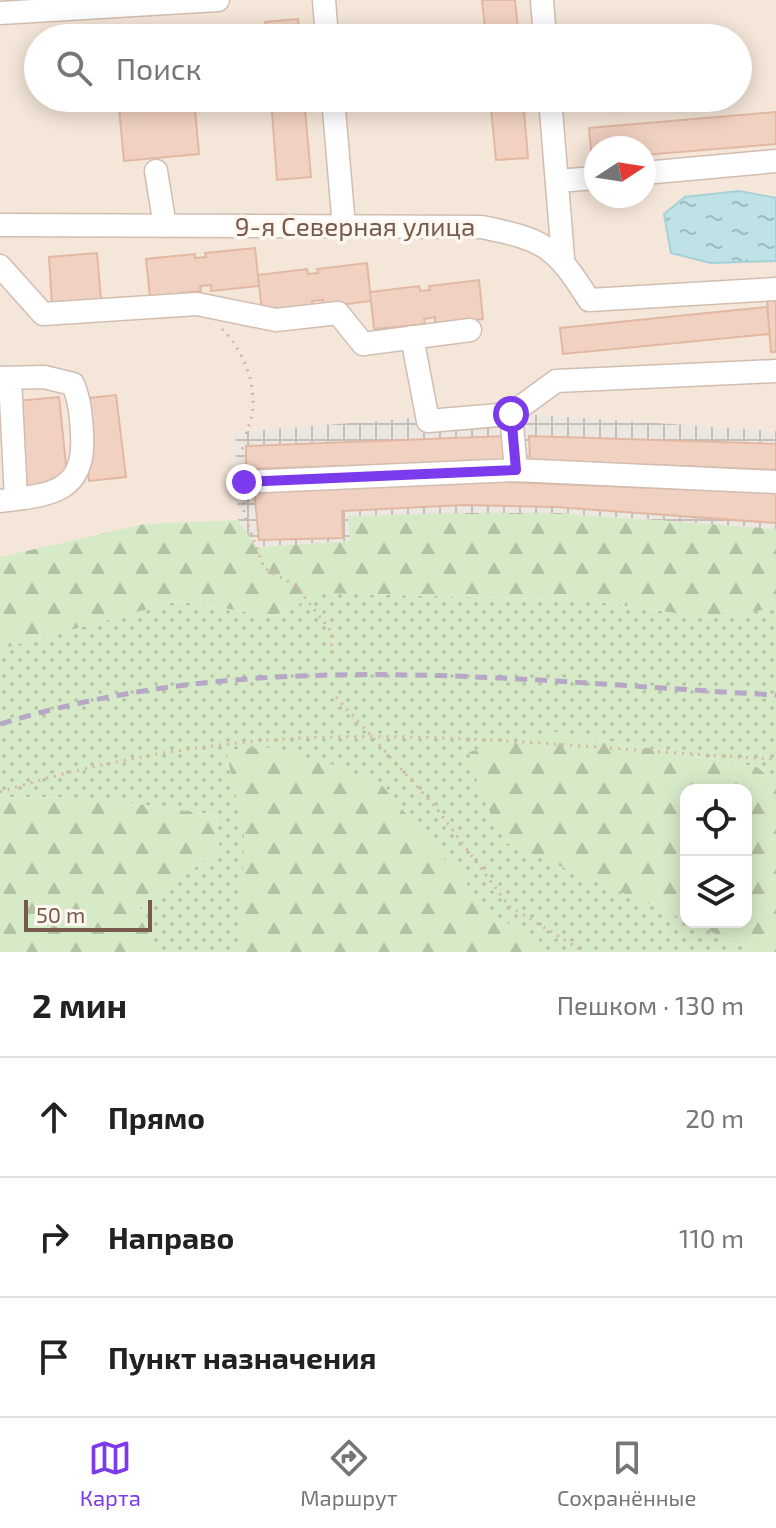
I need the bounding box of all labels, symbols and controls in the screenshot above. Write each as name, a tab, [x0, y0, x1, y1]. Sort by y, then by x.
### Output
search box	[24, 24, 752, 112]
icon: search	[52, 46, 96, 90]
text: Поиск	[116, 50, 202, 86]
north arrow	[584, 136, 656, 208]
street label: 9-я Северная улица	[235, 210, 475, 242]
route start	[493, 396, 529, 432]
route end	[226, 464, 262, 500]
map controls	[680, 784, 752, 928]
button: locate	[680, 784, 752, 856]
button: layers	[680, 856, 752, 928]
scale bar	[24, 896, 152, 932]
text: 50 m	[36, 901, 85, 927]
text: 2 мин	[32, 984, 127, 1025]
text: Пешком · 130 m	[557, 989, 744, 1020]
icon: ahead	[32, 1095, 76, 1139]
text: Прямо	[108, 1099, 205, 1135]
text: 20 m	[685, 1102, 744, 1133]
icon: right	[32, 1215, 76, 1259]
text: Направо	[108, 1219, 234, 1255]
text: 110 m	[679, 1222, 744, 1253]
icon: arrive	[32, 1335, 76, 1379]
text: Пункт назначения	[108, 1339, 376, 1375]
tab: Карта	[80, 1436, 141, 1510]
tab: Маршрут	[300, 1436, 397, 1510]
tab: Сохранённые	[557, 1436, 696, 1510]

